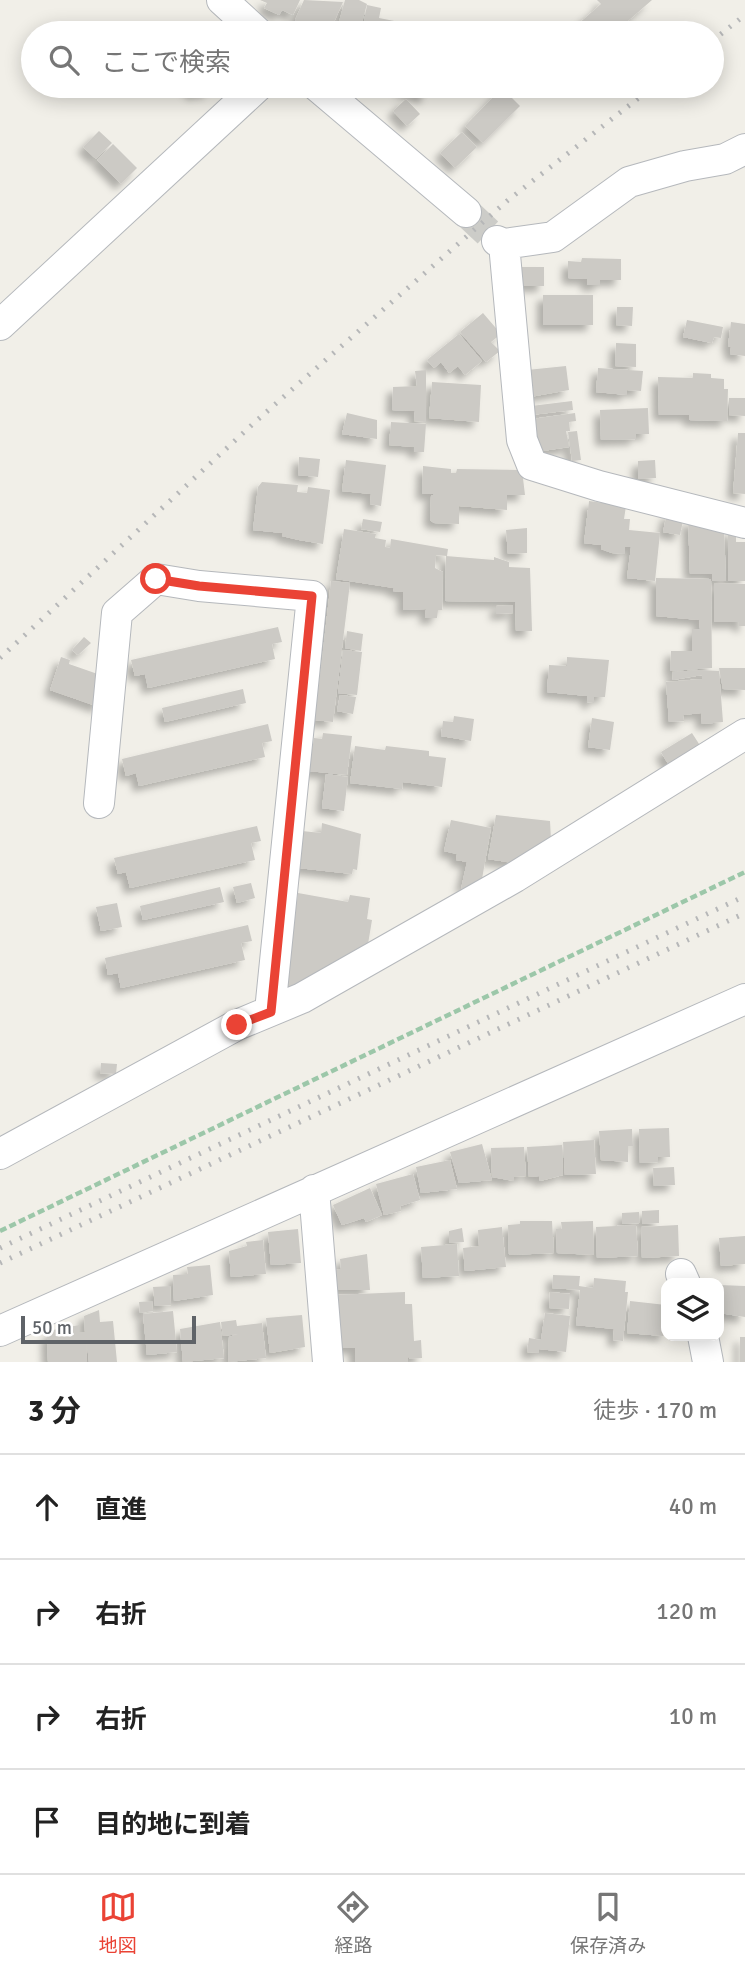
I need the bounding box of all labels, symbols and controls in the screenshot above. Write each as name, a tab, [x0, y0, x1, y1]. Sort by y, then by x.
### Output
search box	[21, 21, 724, 98]
icon: search	[45, 41, 83, 79]
text: ここで検索	[101, 47, 231, 79]
route start	[140, 563, 171, 594]
route end	[221, 1009, 252, 1040]
map controls	[661, 1278, 724, 1341]
button: layers	[661, 1278, 724, 1341]
scale bar	[21, 1313, 196, 1345]
text: 50 m	[32, 1316, 72, 1340]
text: 3 分	[28, 1393, 81, 1430]
text: 徒歩 · 170 m	[593, 1396, 717, 1425]
icon: ahead	[28, 1488, 66, 1526]
text: 40 m	[669, 1492, 717, 1521]
text: 直進	[95, 1494, 147, 1526]
icon: right	[28, 1593, 66, 1631]
text: 120 m	[656, 1597, 717, 1626]
text: 右折	[95, 1599, 147, 1631]
icon: right	[28, 1698, 66, 1736]
text: 10 m	[669, 1702, 717, 1731]
text: 右折	[95, 1704, 147, 1736]
icon: arrive	[28, 1803, 66, 1841]
text: 目的地に到着	[95, 1809, 251, 1841]
tab: 地図	[99, 1888, 137, 1958]
tab: 経路	[334, 1888, 372, 1958]
tab: 保存済み	[570, 1888, 646, 1958]

